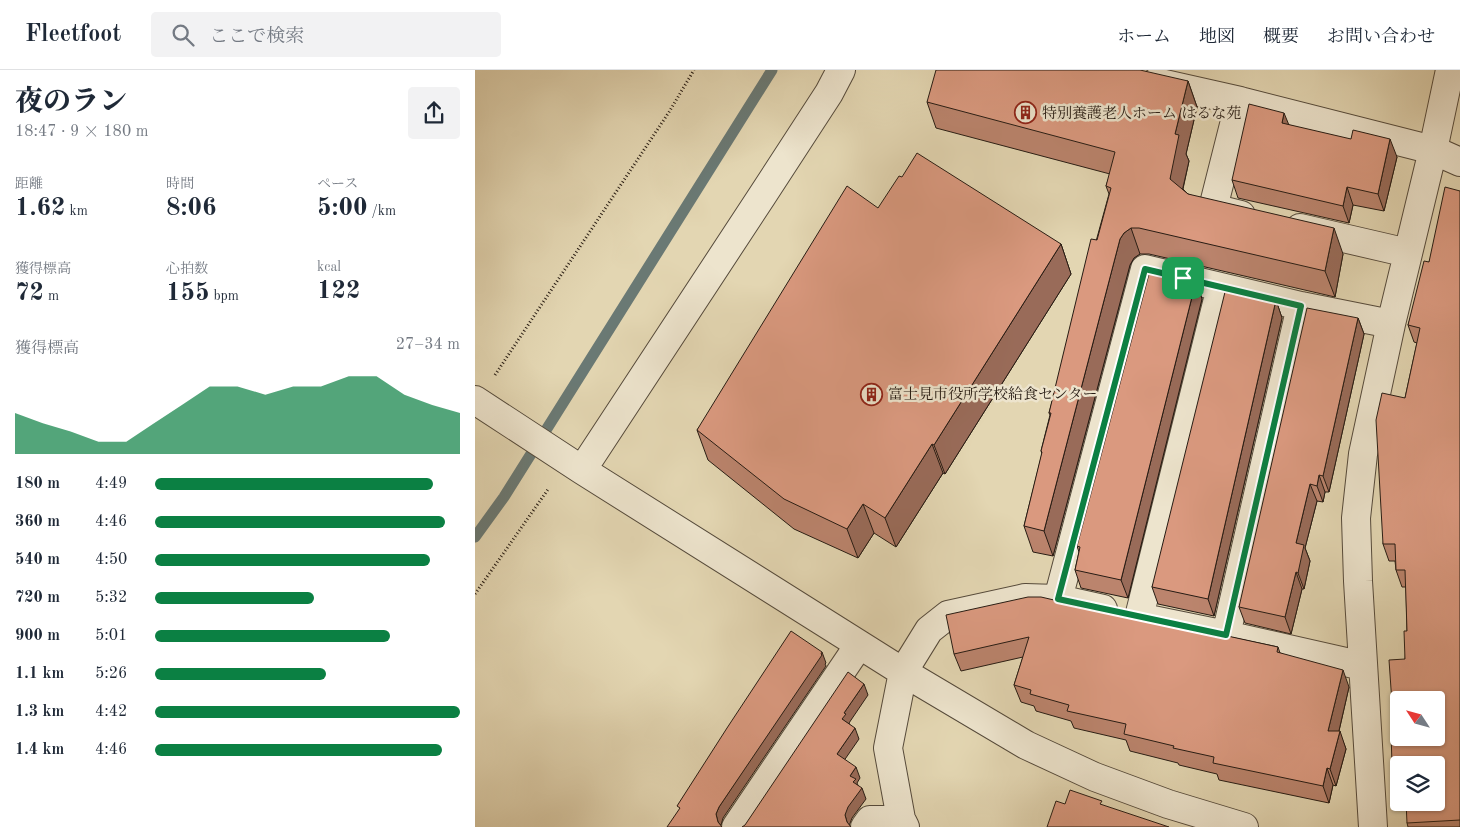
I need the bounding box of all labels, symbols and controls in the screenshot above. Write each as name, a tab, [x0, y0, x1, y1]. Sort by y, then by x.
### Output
search box	[151, 12, 501, 57]
icon: search	[169, 21, 197, 49]
text: Fleetfoot	[25, 23, 121, 47]
text: ここで検索	[209, 28, 304, 47]
text: ホーム	[1117, 28, 1171, 46]
text: 地図	[1199, 28, 1235, 46]
text: 概要	[1263, 28, 1299, 46]
text: お問い合わせ	[1327, 28, 1435, 46]
button: share	[408, 87, 460, 139]
text: 夜のラン	[15, 89, 127, 117]
building icon: 特別養護老人ホーム はるな苑	[1014, 101, 1038, 125]
place label: 特別養護老人ホーム はるな苑	[1042, 105, 1241, 122]
text: 18:47 · 9 × 180 m	[15, 124, 148, 140]
text: 距離	[15, 177, 43, 191]
text: 時間	[166, 177, 194, 191]
text: ペース	[317, 177, 358, 191]
text: 1.62	[15, 196, 66, 221]
text: 8:06	[166, 196, 217, 221]
text: 5:00	[317, 196, 368, 221]
text: km	[66, 204, 88, 218]
text: /km	[368, 204, 396, 218]
pin	[1162, 257, 1204, 299]
text: kcal	[317, 260, 341, 274]
text: 獲得標高	[15, 262, 71, 276]
text: 心拍数	[166, 262, 208, 276]
icon: arrive	[1169, 264, 1197, 292]
text: 122	[317, 279, 361, 304]
text: 72	[15, 281, 44, 306]
text: 155	[166, 281, 210, 306]
text: m	[44, 289, 59, 303]
text: bpm	[210, 289, 239, 303]
text: 27–34 m	[396, 337, 460, 353]
text: 獲得標高	[15, 341, 79, 357]
building icon: 富士見市役所学校給食センター	[860, 382, 884, 406]
place label: 富士見市役所学校給食センター	[888, 386, 1097, 403]
text: 180 m	[15, 476, 60, 492]
text: 4:49	[95, 476, 127, 492]
text: 360 m	[15, 514, 60, 530]
text: 4:46	[95, 514, 127, 530]
text: 540 m	[15, 552, 60, 568]
text: 4:50	[95, 552, 127, 568]
text: 720 m	[15, 590, 60, 606]
text: 5:32	[95, 590, 127, 606]
text: 900 m	[15, 628, 60, 644]
text: 5:01	[95, 628, 127, 644]
text: 1.1 km	[15, 666, 64, 682]
text: 5:26	[95, 666, 127, 682]
north arrow	[1390, 691, 1445, 746]
map controls	[1390, 691, 1445, 811]
text: 1.3 km	[15, 704, 64, 720]
text: 4:42	[95, 704, 127, 720]
text: 1.4 km	[15, 742, 64, 758]
text: 4:46	[95, 742, 127, 758]
button: layers	[1390, 756, 1445, 811]

